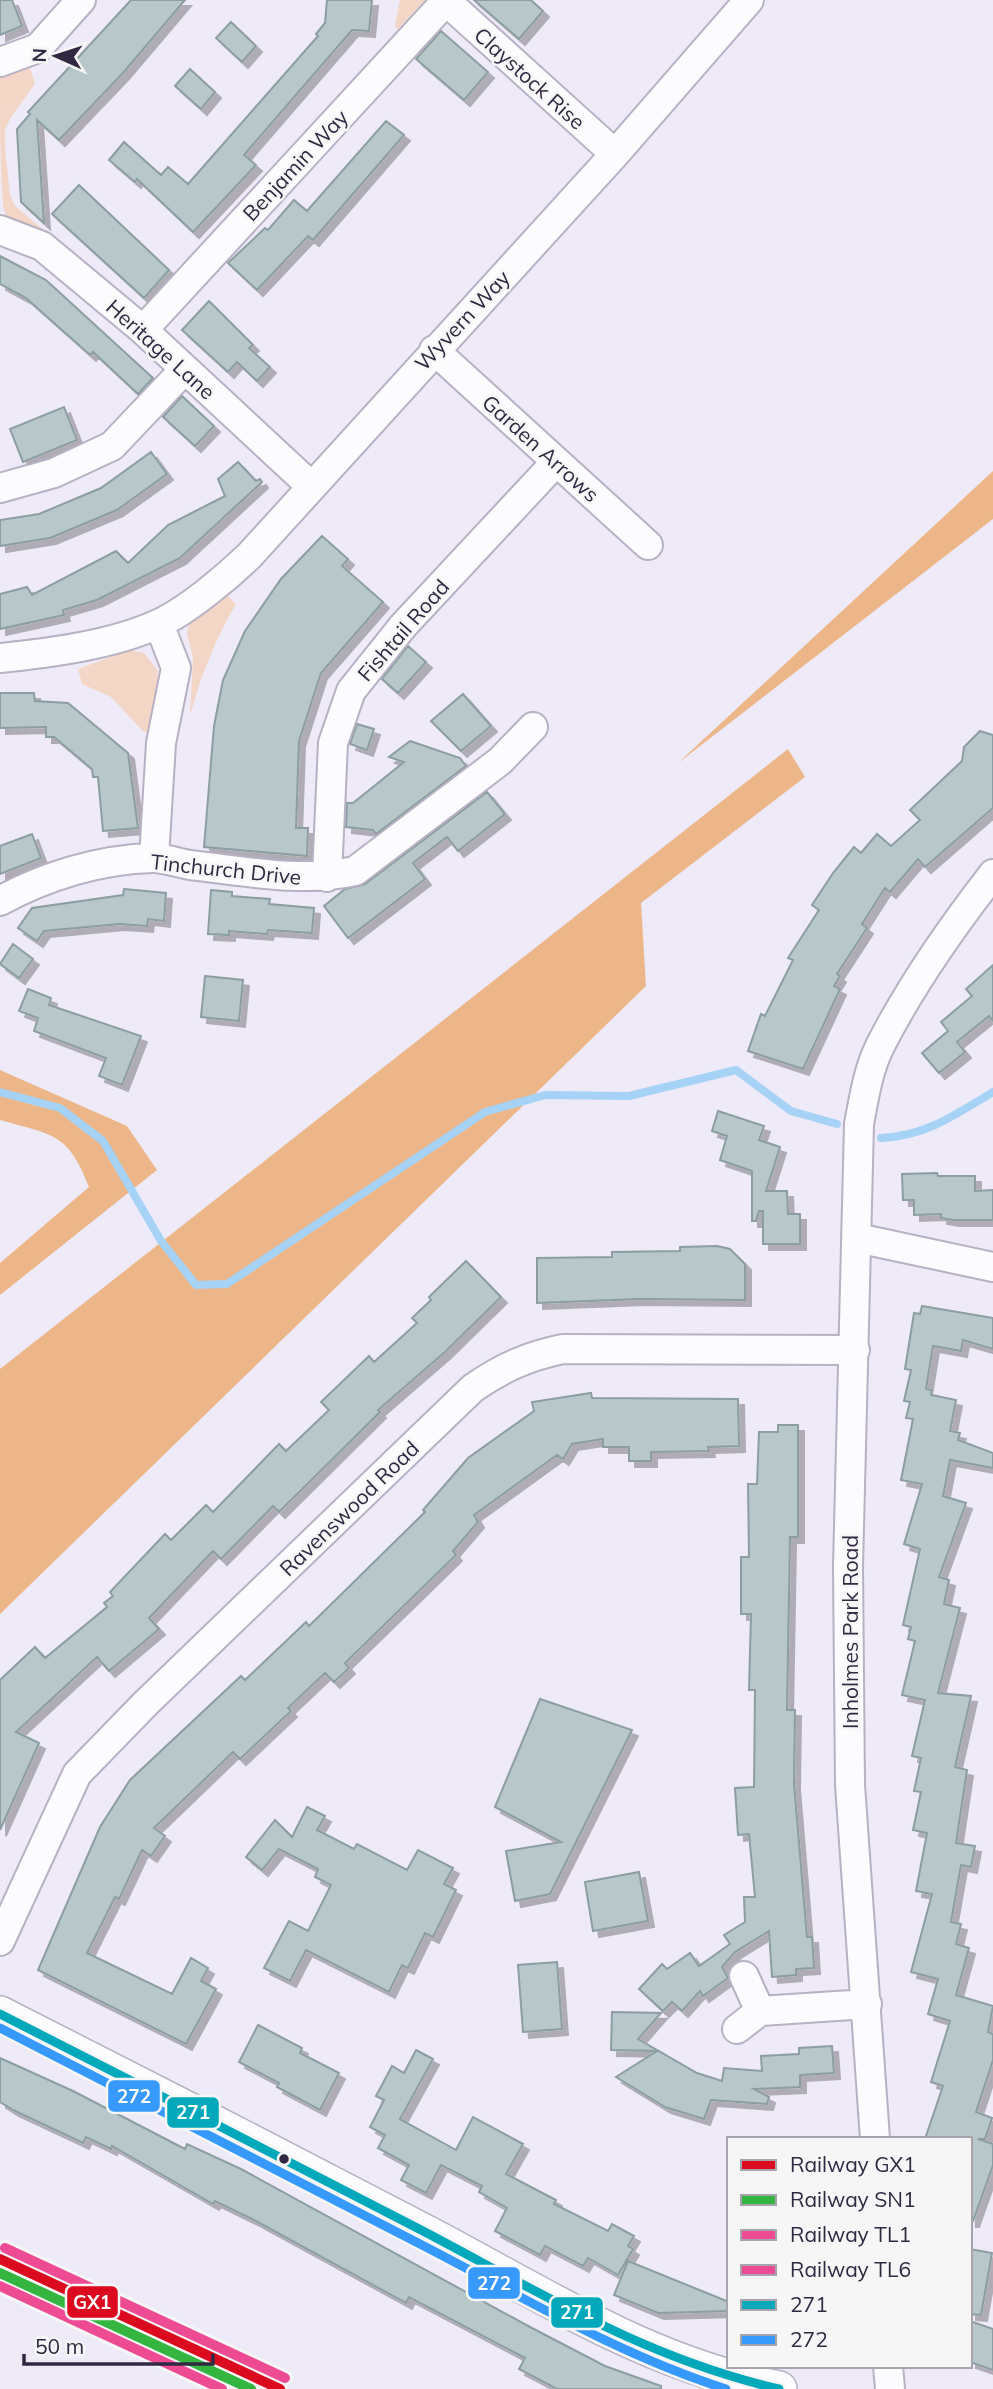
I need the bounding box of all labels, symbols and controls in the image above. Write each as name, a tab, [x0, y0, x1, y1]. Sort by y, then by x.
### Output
north arrow	[21, 21, 91, 91]
street label: Claystock Rise	[469, 21, 591, 135]
text: N	[27, 47, 51, 63]
street label: Benjamin Way	[237, 104, 353, 226]
street label: Wyvern Way	[409, 264, 515, 376]
street label: Heritage Lane	[101, 293, 221, 405]
street label: Garden Arrows	[477, 389, 605, 507]
street label: Fishtail Road	[352, 574, 454, 686]
street label: Tinchurch Drive	[149, 848, 303, 890]
street label: Ravenswood Road	[274, 1435, 424, 1581]
street label: Inholmes Park Road	[837, 1535, 863, 1729]
line badge: 272	[107, 2079, 161, 2113]
text: 272	[117, 2084, 151, 2108]
line badge: 271	[166, 2096, 220, 2129]
text: 271	[176, 2100, 210, 2124]
legend	[727, 2137, 972, 2368]
text: Railway GX1	[790, 2151, 916, 2177]
unlabelled marker	[277, 2152, 291, 2166]
text: Railway SN1	[790, 2186, 916, 2212]
text: Railway TL1	[790, 2221, 911, 2247]
text: Railway TL6	[790, 2256, 911, 2282]
line badge: 272	[467, 2266, 521, 2300]
text: 272	[477, 2271, 511, 2295]
line badge: GX1	[66, 2285, 119, 2319]
text: GX1	[73, 2290, 111, 2314]
text: 271	[790, 2291, 828, 2317]
line badge: 271	[550, 2296, 604, 2329]
text: 271	[560, 2300, 594, 2324]
scale bar	[24, 2322, 214, 2366]
text: 272	[790, 2326, 828, 2352]
text: 50 m	[35, 2333, 84, 2359]

